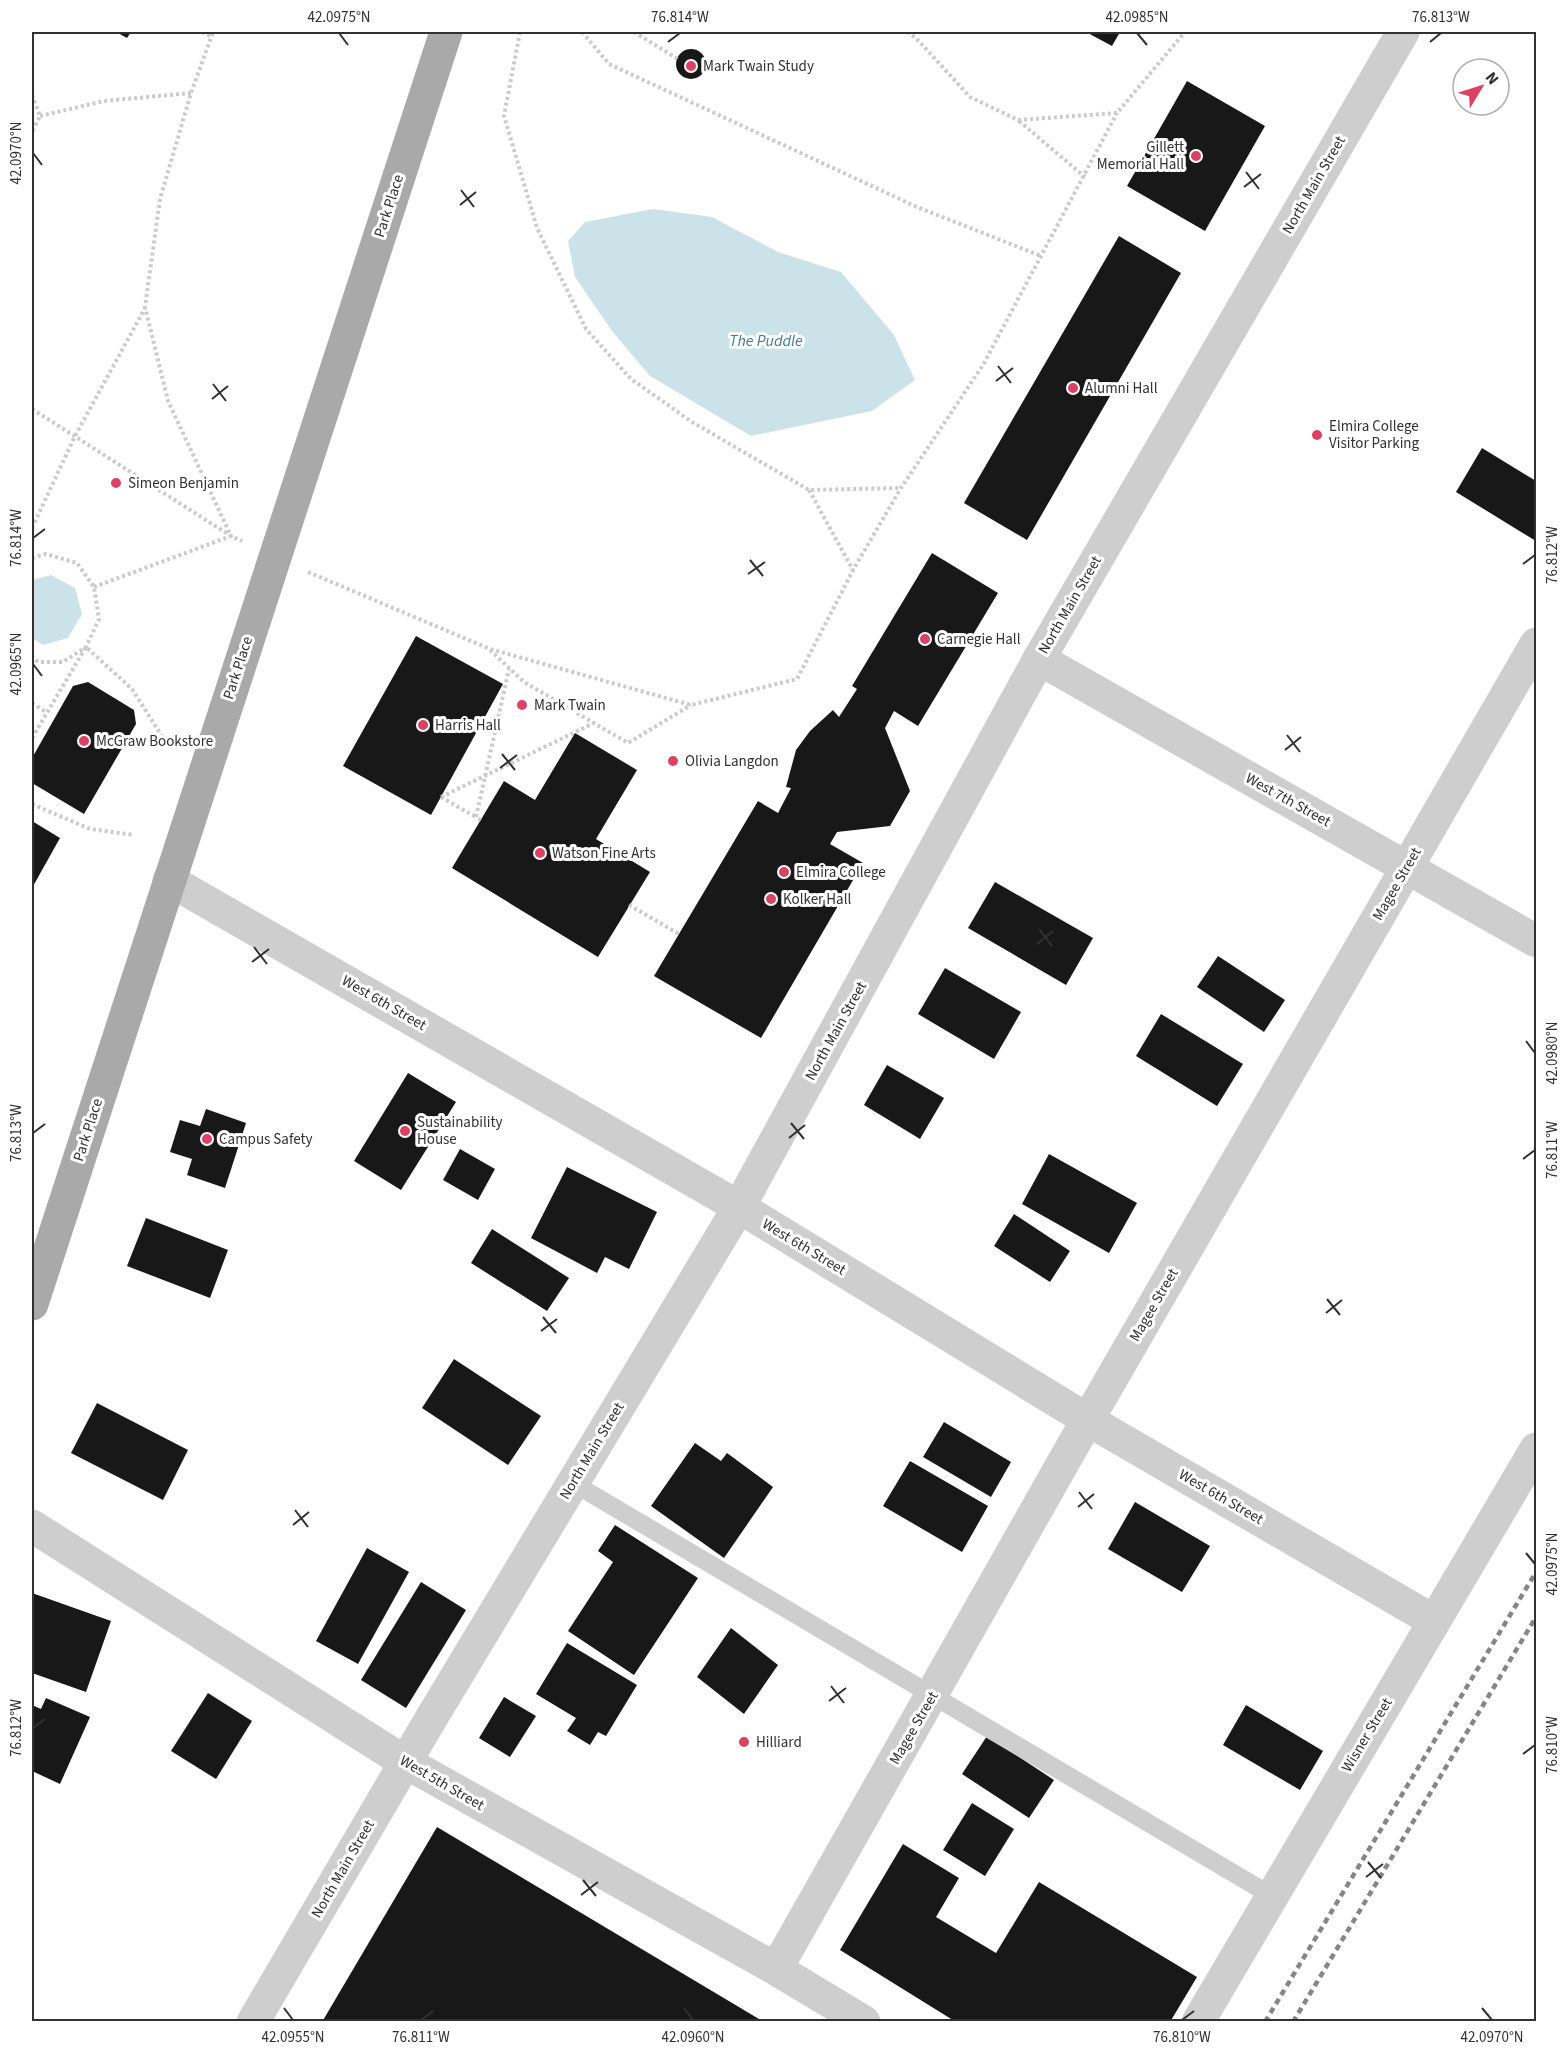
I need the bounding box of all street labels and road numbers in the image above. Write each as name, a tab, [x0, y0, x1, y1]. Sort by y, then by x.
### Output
street label: North Main Street	[1277, 132, 1351, 238]
street label: Park Place	[369, 172, 409, 240]
street label: North Main Street	[1033, 552, 1107, 658]
street label: Park Place	[218, 634, 258, 702]
street label: West 7th Street	[1242, 768, 1334, 832]
street label: Magee Street	[1368, 844, 1426, 924]
street label: West 6th Street	[338, 970, 430, 1036]
street label: North Main Street	[800, 978, 872, 1084]
street label: Park Place	[68, 1096, 108, 1164]
street label: West 6th Street	[758, 1214, 850, 1280]
street label: Magee Street	[1125, 1265, 1183, 1345]
street label: North Main Street	[555, 1398, 629, 1504]
street label: West 6th Street	[1175, 1464, 1267, 1530]
street label: Magee Street	[885, 1688, 943, 1768]
street label: Wisner Street	[1337, 1694, 1397, 1776]
street label: West 5th Street	[396, 1750, 488, 1816]
street label: North Main Street	[306, 1816, 380, 1922]

